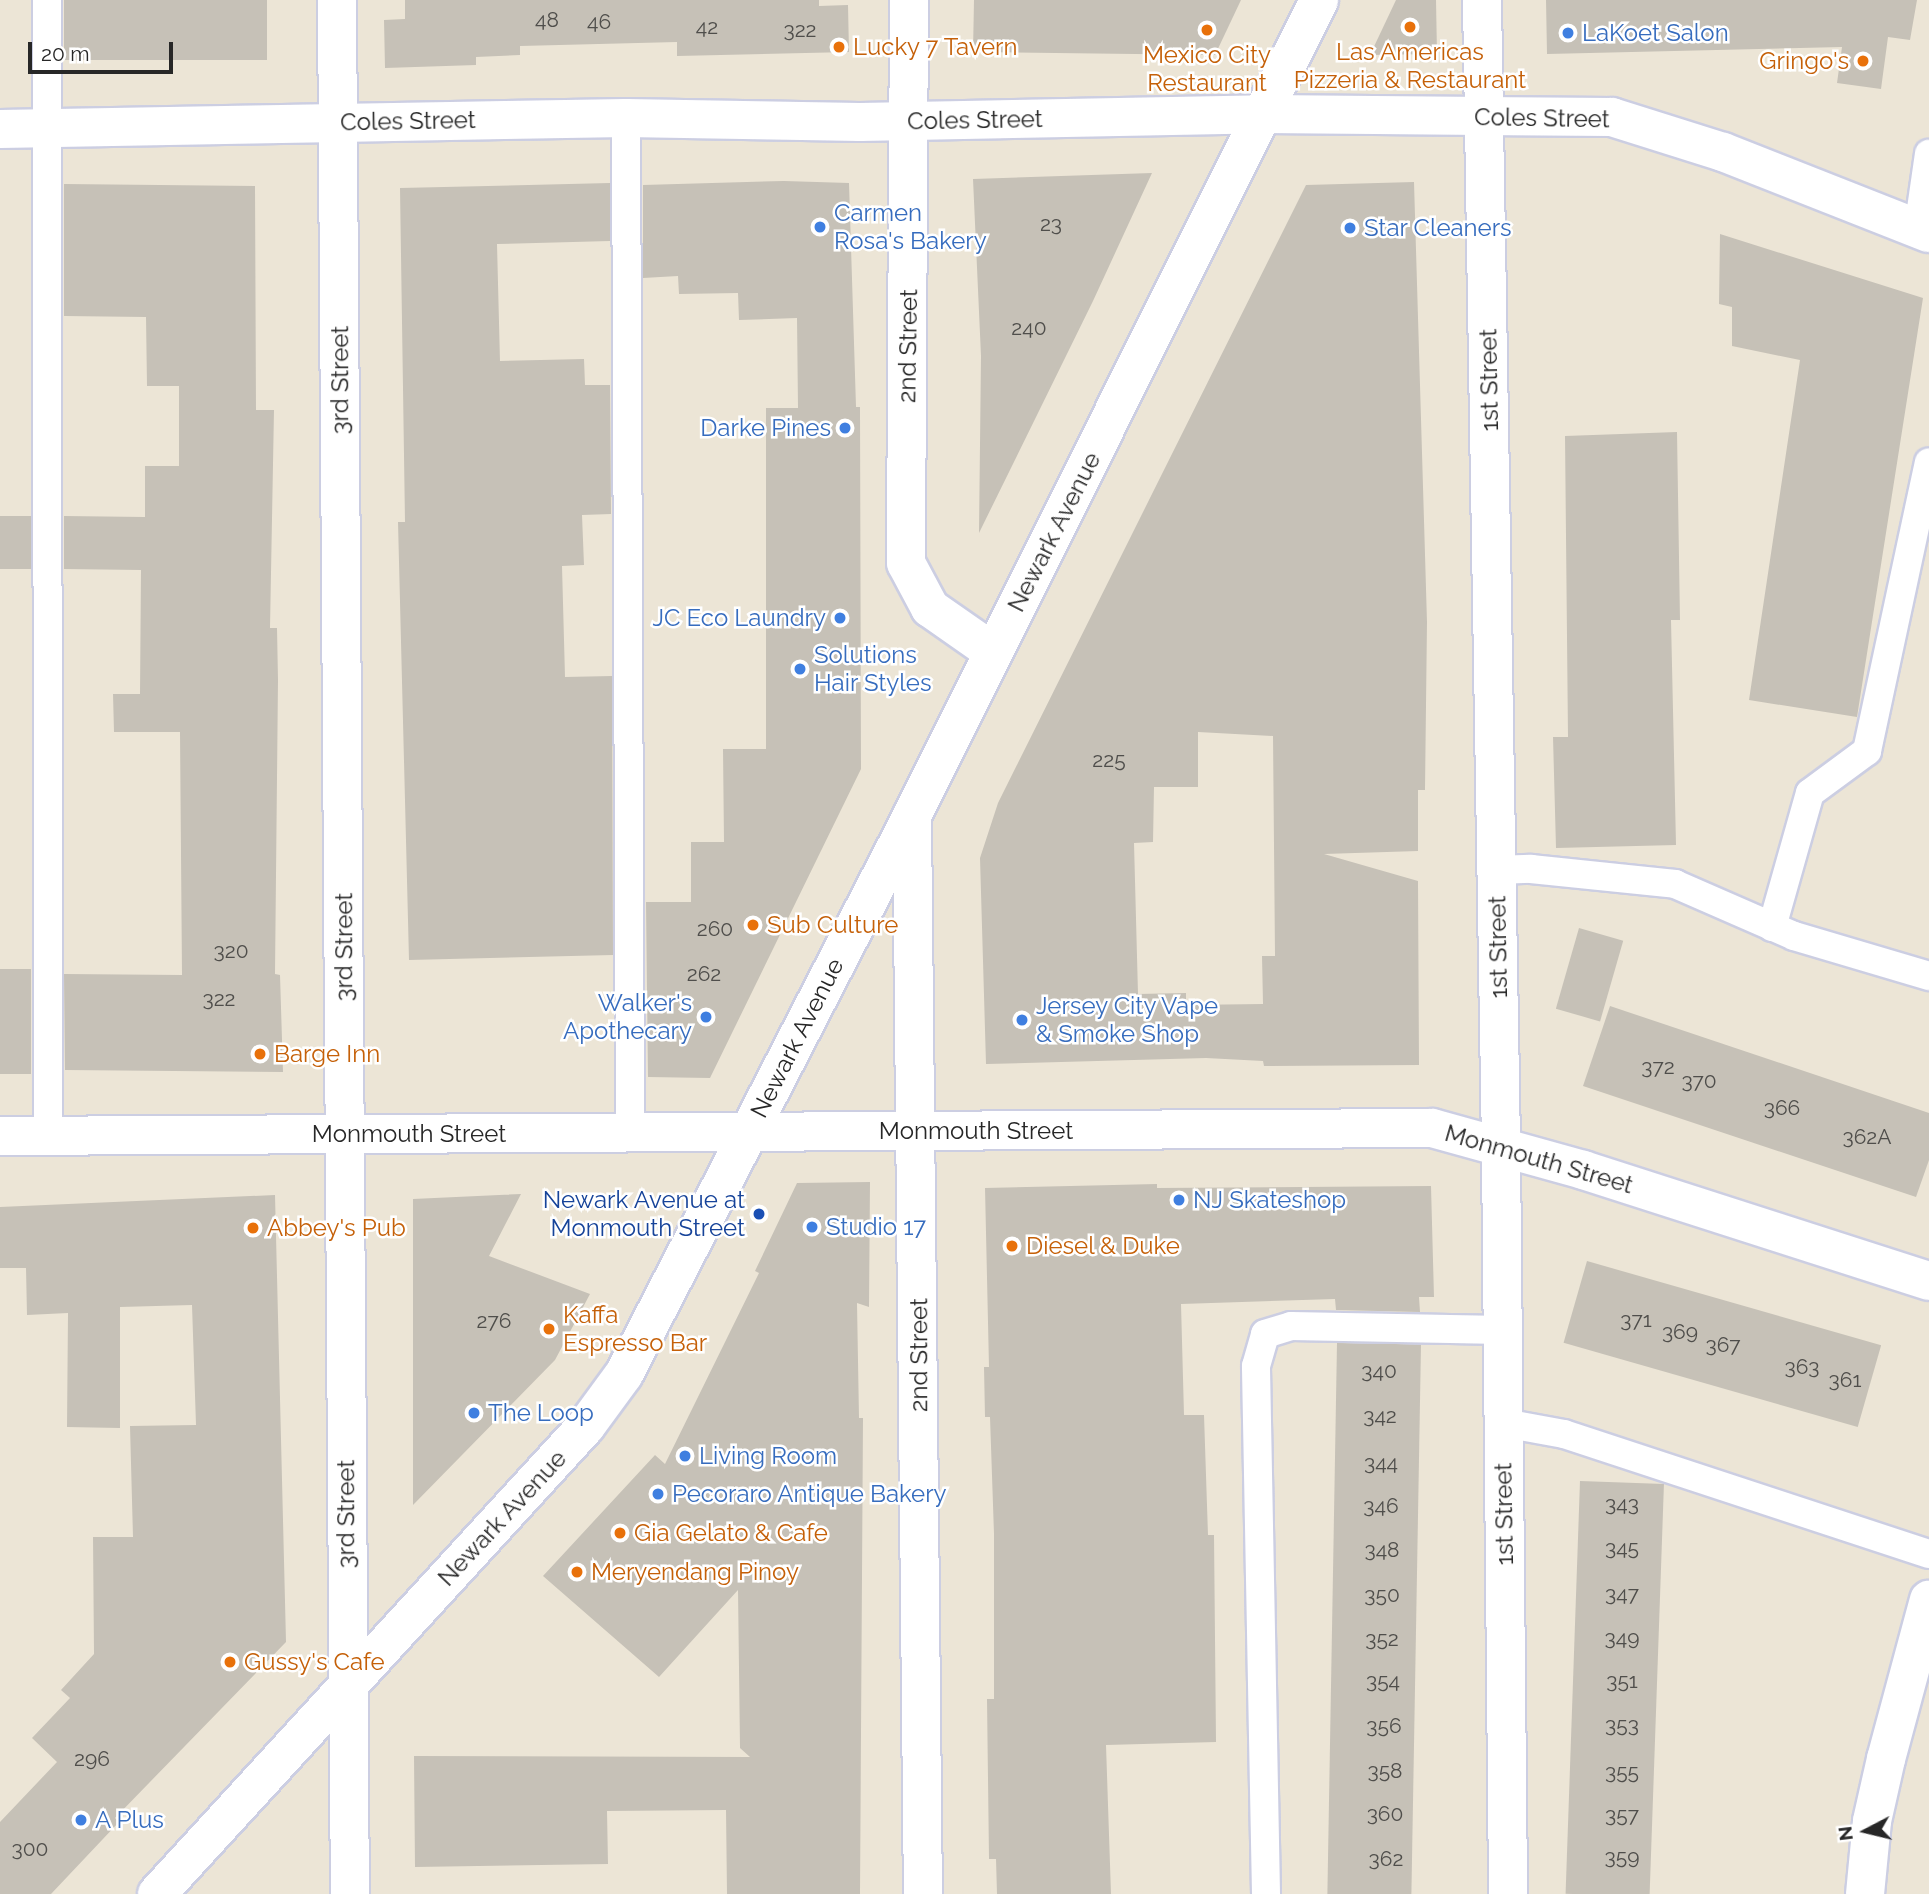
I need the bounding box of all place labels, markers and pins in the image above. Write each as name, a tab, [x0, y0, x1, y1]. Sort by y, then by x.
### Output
marker: Las Americas Pizzeria & Restaurant	[1402, 19, 1418, 35]
place label: LaKoet Salon	[1582, 19, 1729, 47]
marker: Mexico City Restaurant	[1199, 22, 1215, 38]
marker: LaKoet Salon	[1560, 25, 1576, 41]
place label: Lucky 7 Tavern	[853, 33, 1019, 61]
place label: Las Americas Pizzeria & Restaurant	[1294, 38, 1526, 94]
marker: Lucky 7 Tavern	[831, 39, 847, 55]
place label: Mexico City Restaurant	[1143, 41, 1271, 97]
place label: Gringo's	[1759, 47, 1849, 75]
marker: Gringo's	[1855, 53, 1871, 69]
place label: Carmen Rosa's Bakery	[834, 199, 987, 255]
place label: Star Cleaners	[1364, 214, 1512, 242]
marker: Carmen Rosa's Bakery	[812, 219, 828, 235]
marker: Star Cleaners	[1342, 220, 1358, 236]
place label: Darke Pines	[700, 414, 831, 442]
marker: Darke Pines	[837, 420, 853, 436]
place label: JC Eco Laundry	[652, 604, 826, 632]
marker: JC Eco Laundry	[832, 610, 848, 626]
place label: Solutions Hair Styles	[814, 641, 932, 697]
marker: Solutions Hair Styles	[792, 661, 808, 677]
place label: Sub Culture	[767, 911, 898, 939]
marker: Sub Culture	[745, 917, 761, 933]
place label: Walker's Apothecary	[563, 989, 692, 1045]
place label: Jersey City Vape & Smoke Shop	[1036, 992, 1220, 1048]
marker: Walker's Apothecary	[698, 1009, 714, 1025]
marker: Jersey City Vape & Smoke Shop	[1014, 1012, 1030, 1028]
place label: Barge Inn	[274, 1040, 380, 1068]
marker: Barge Inn	[252, 1046, 268, 1062]
place label: Newark Avenue at Monmouth Street	[542, 1186, 745, 1242]
place label: NJ Skateshop	[1193, 1186, 1346, 1214]
marker: NJ Skateshop	[1171, 1192, 1187, 1208]
marker: Newark Avenue at Monmouth Street	[751, 1206, 767, 1222]
place label: Studio 17	[826, 1213, 926, 1241]
place label: Abbey's Pub	[267, 1214, 406, 1242]
marker: Studio 17	[804, 1219, 820, 1235]
marker: Abbey's Pub	[245, 1220, 261, 1236]
place label: Diesel & Duke	[1026, 1232, 1181, 1260]
marker: Diesel & Duke	[1004, 1238, 1020, 1254]
place label: Kaffa Espresso Bar	[563, 1301, 707, 1357]
marker: Kaffa Espresso Bar	[541, 1321, 557, 1337]
place label: The Loop	[488, 1399, 594, 1427]
marker: The Loop	[466, 1405, 482, 1421]
place label: Living Room	[699, 1442, 837, 1470]
marker: Living Room	[677, 1448, 693, 1464]
place label: Pecoraro Antique Bakery	[672, 1480, 947, 1508]
marker: Pecoraro Antique Bakery	[650, 1486, 666, 1502]
place label: Gia Gelato & Cafe	[634, 1519, 828, 1547]
marker: Gia Gelato & Cafe	[612, 1525, 628, 1541]
place label: Meryendang Pinoy	[591, 1558, 799, 1586]
marker: Meryendang Pinoy	[569, 1564, 585, 1580]
place label: Gussy's Cafe	[244, 1648, 385, 1676]
marker: Gussy's Cafe	[222, 1654, 238, 1670]
place label: A Plus	[95, 1806, 165, 1834]
marker: A Plus	[73, 1812, 89, 1828]

